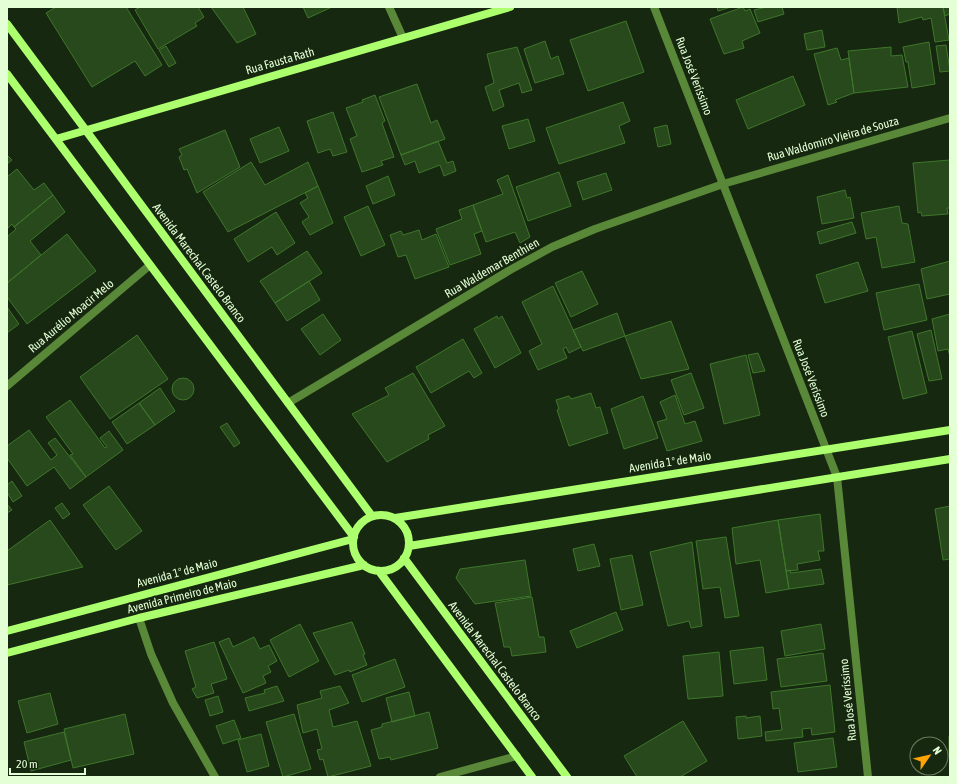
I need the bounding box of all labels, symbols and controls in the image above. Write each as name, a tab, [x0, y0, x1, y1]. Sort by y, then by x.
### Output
street label: Rua José Veríssimo	[673, 35, 715, 117]
street label: Rua Fausta Rath	[244, 45, 316, 77]
street label: Rua Waldomiro Vieira de Souza	[766, 114, 900, 164]
street label: Avenida Marechal Castelo Branco	[150, 201, 249, 326]
street label: Rua Waldemar Benthien	[442, 235, 542, 301]
street label: Rua Aurélio Moacir Melo	[26, 276, 117, 356]
street label: Rua José Veríssimo	[790, 337, 832, 419]
street label: Avenida 1º de Maio	[628, 449, 712, 475]
street label: Avenida 1º de Maio	[135, 555, 219, 590]
street label: Avenida Primeiro de Maio	[126, 576, 239, 616]
street label: Avenida Marechal Castelo Branco	[446, 599, 545, 724]
street label: Rua José Veríssimo	[837, 658, 859, 742]
north arrow	[909, 736, 949, 776]
text: N	[930, 744, 944, 756]
scale bar	[10, 750, 85, 776]
text: 20 m	[16, 757, 38, 771]

